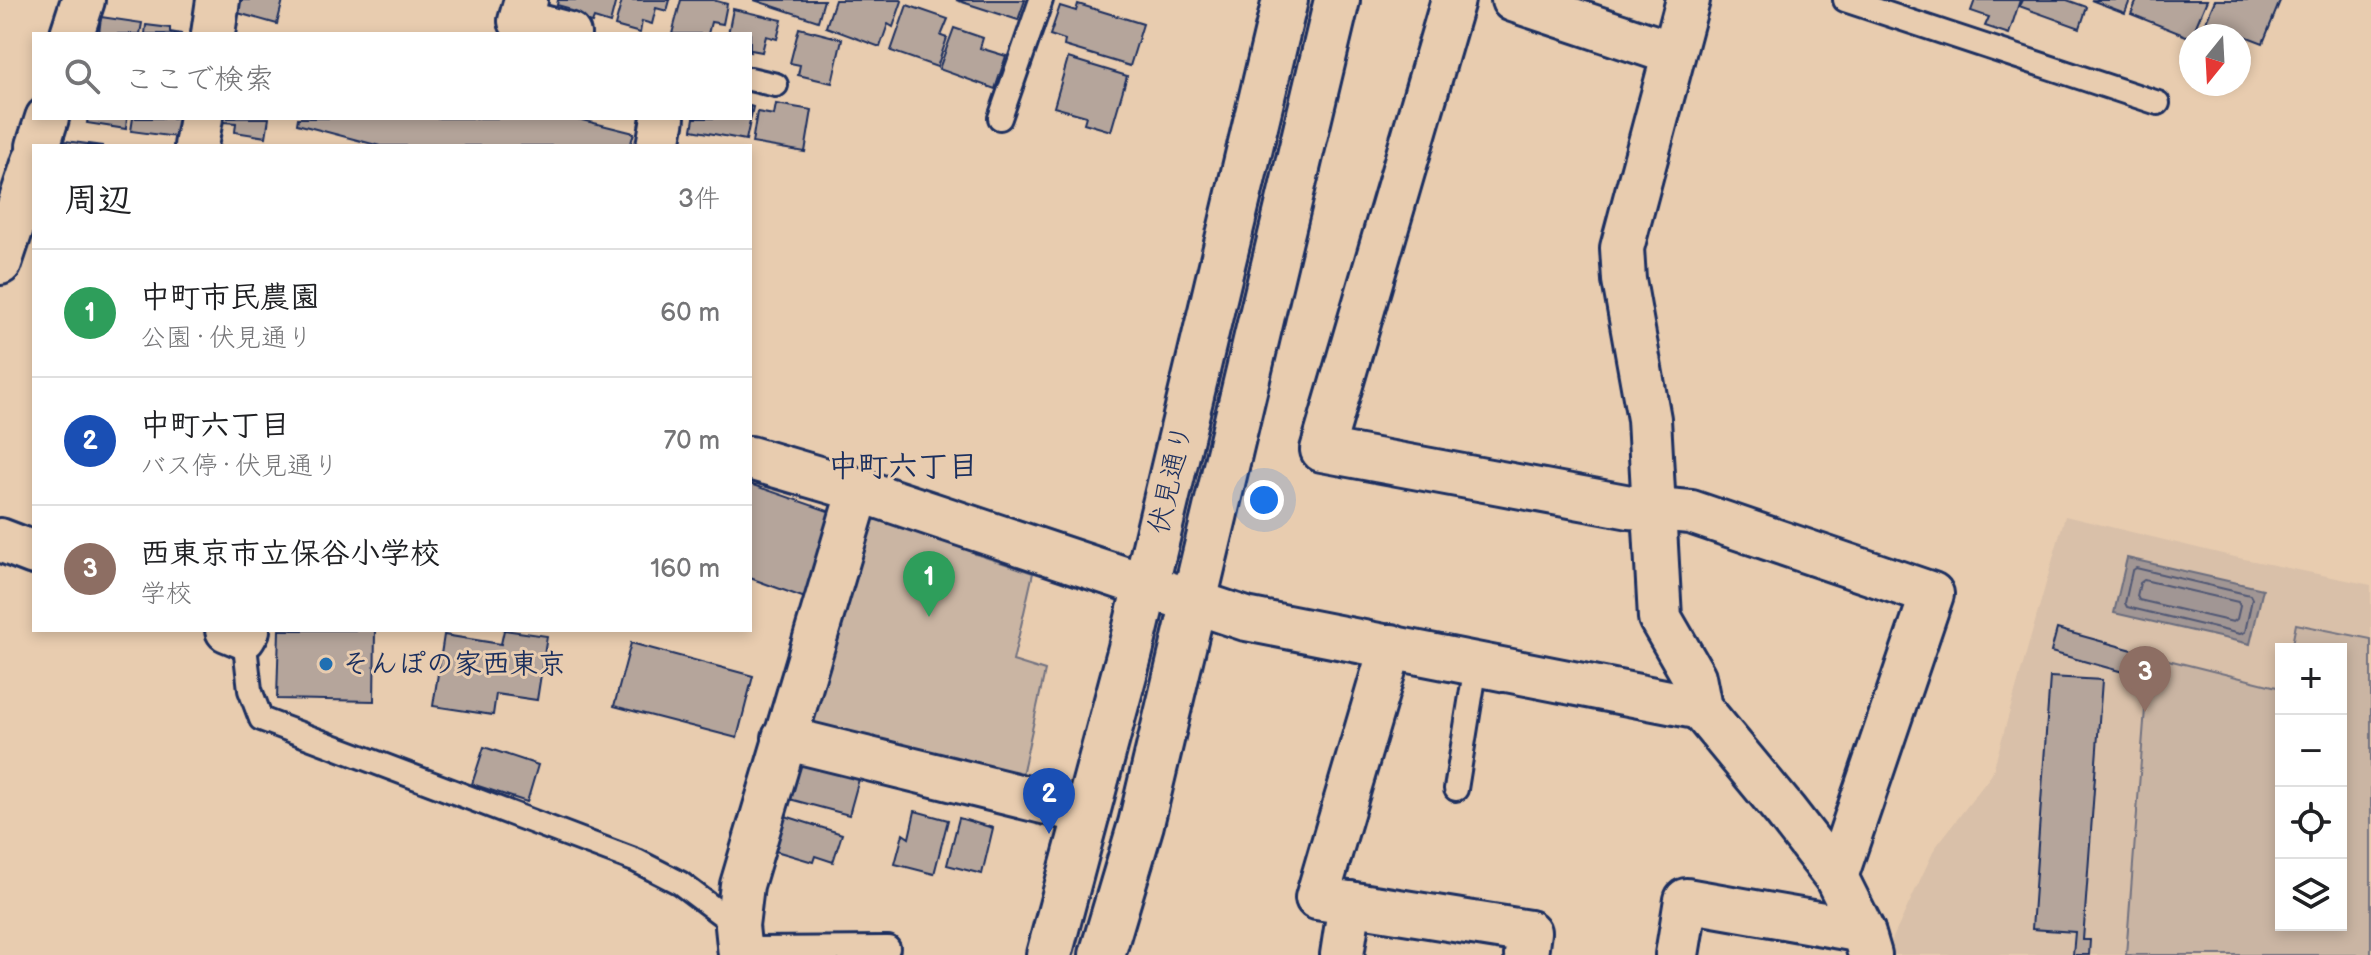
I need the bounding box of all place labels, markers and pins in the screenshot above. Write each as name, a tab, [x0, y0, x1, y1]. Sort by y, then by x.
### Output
pin: 1	[903, 551, 955, 617]
pin: 3	[2119, 646, 2171, 712]
place label: そんぽの家西東京	[342, 648, 566, 681]
marker: そんぽの家西東京	[317, 655, 335, 673]
pin: 2	[1023, 768, 1075, 834]

